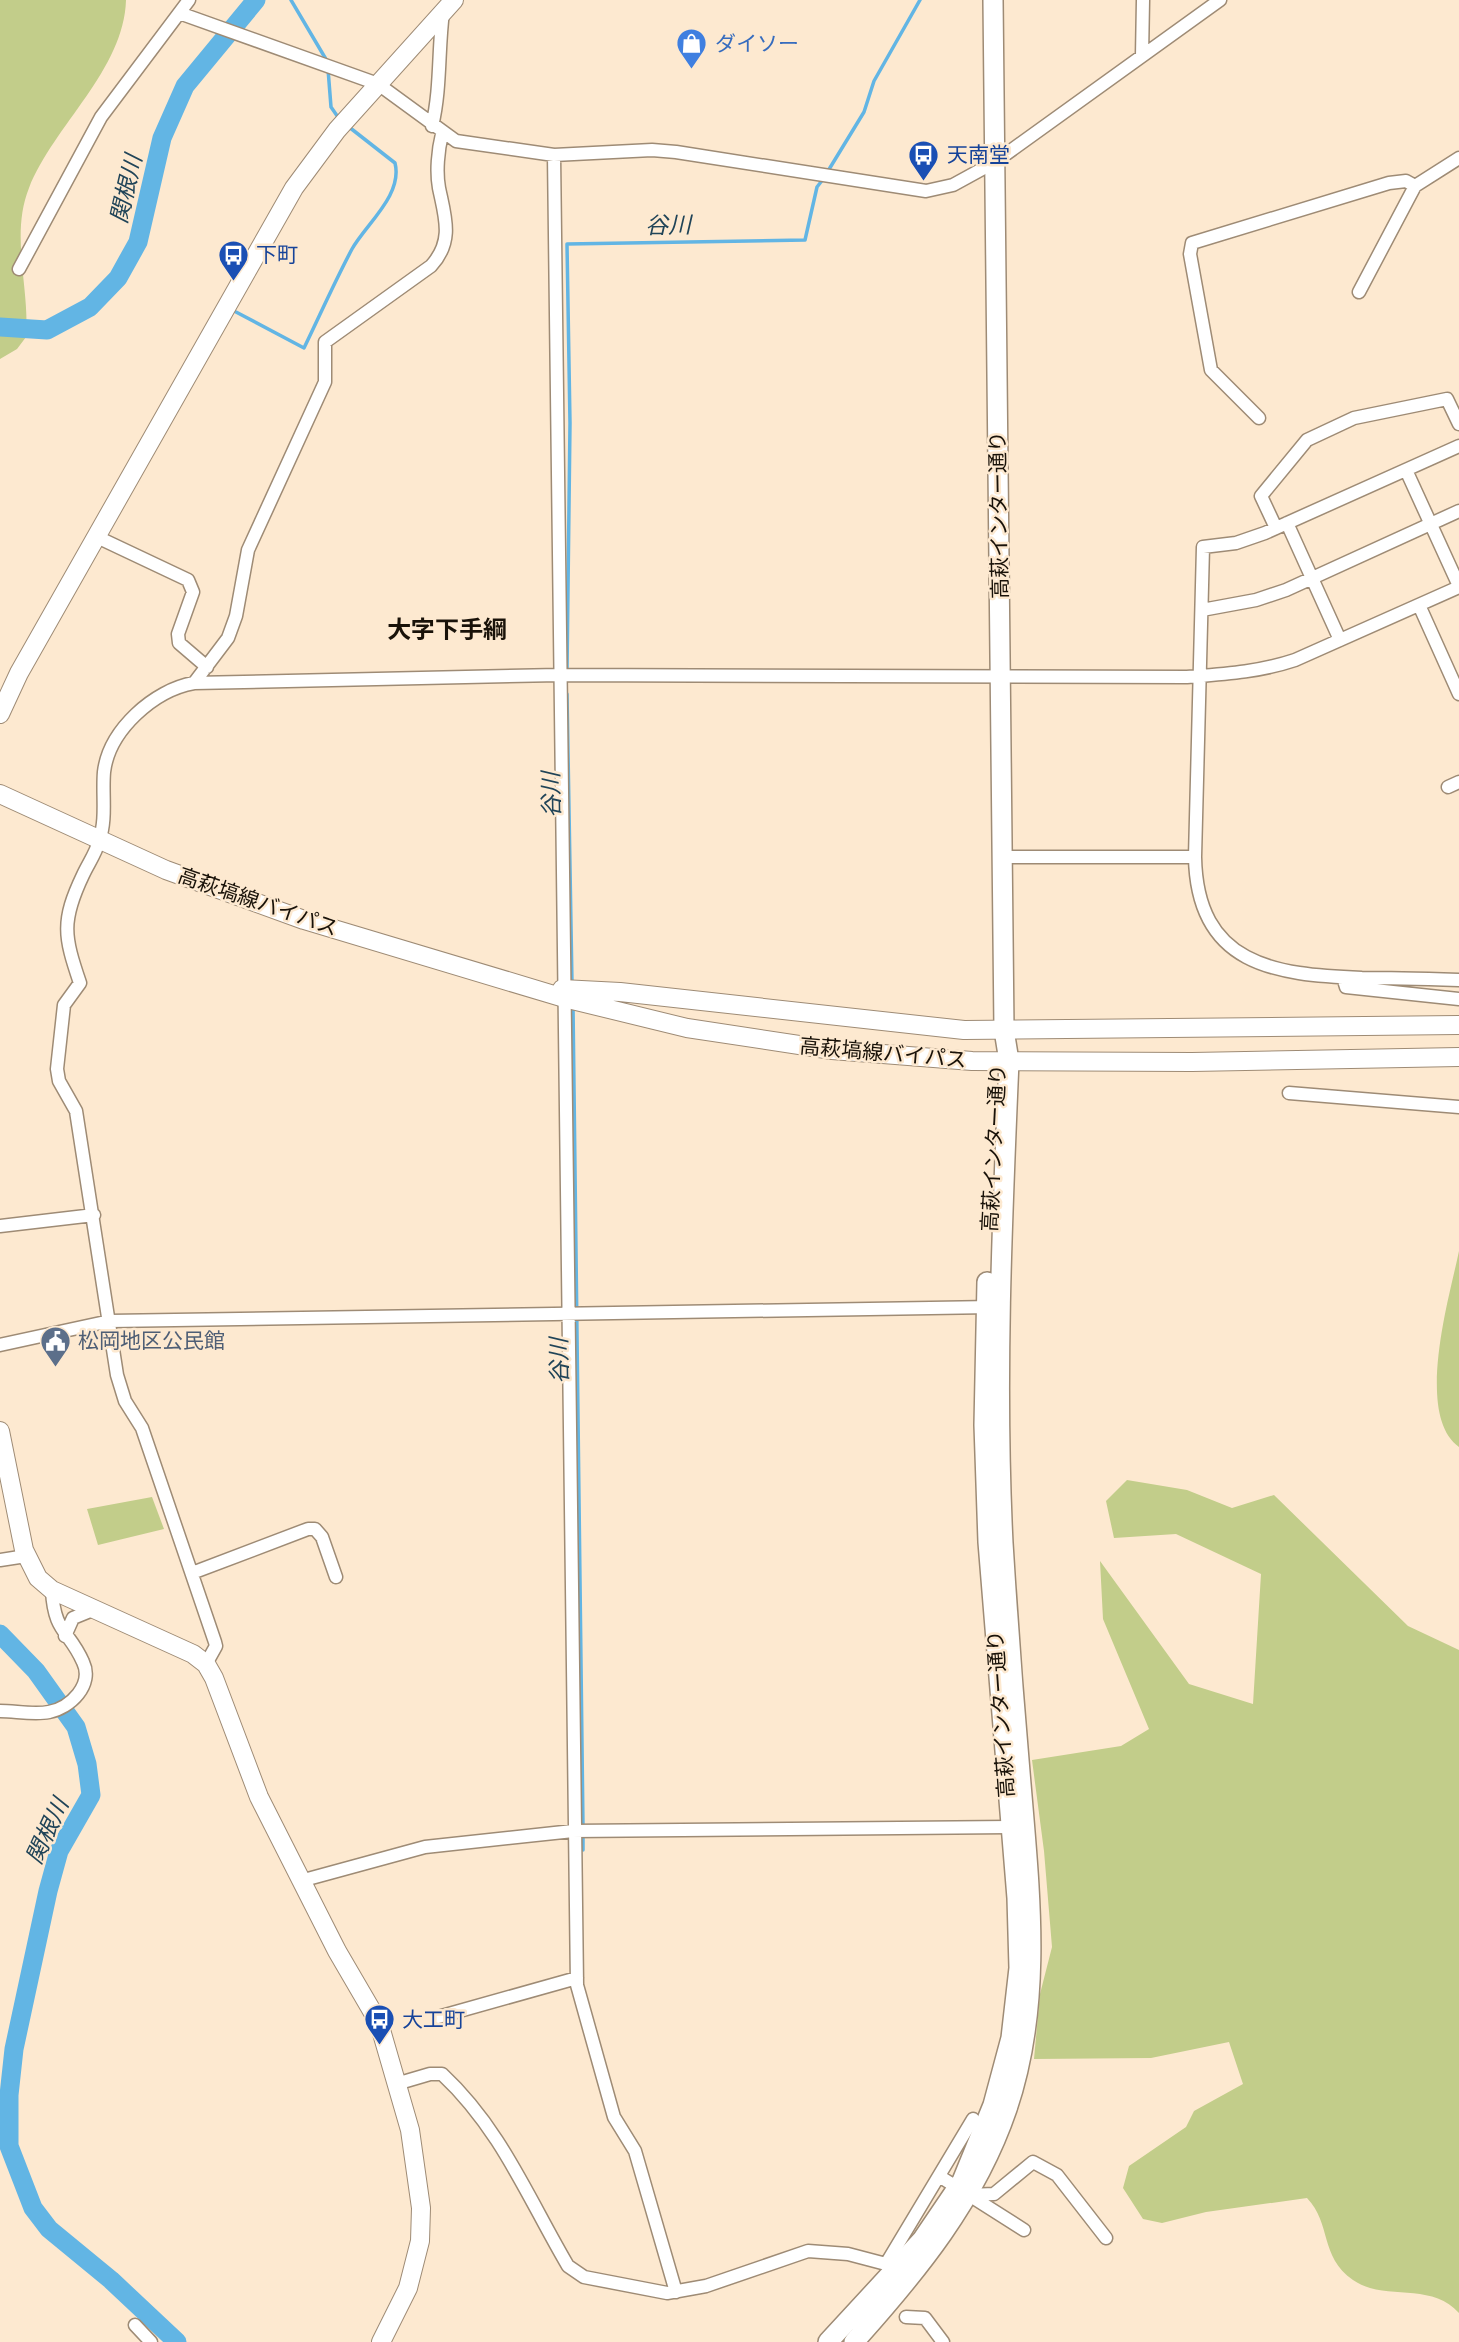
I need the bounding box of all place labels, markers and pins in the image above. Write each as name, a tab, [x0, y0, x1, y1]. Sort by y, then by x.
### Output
place label: ダイソー	[715, 26, 799, 57]
shop icon: ダイソー	[675, 27, 709, 71]
place label: 天南堂	[947, 137, 1010, 168]
bus stop icon: 天南堂	[907, 138, 941, 182]
place label: 下町	[256, 237, 298, 268]
bus stop icon: 下町	[216, 238, 250, 282]
place label: 松岡地区公民館	[78, 1323, 225, 1354]
public building icon: 松岡地区公民館	[38, 1324, 72, 1368]
place label: 大工町	[402, 2002, 465, 2033]
bus stop icon: 大工町	[362, 2003, 396, 2047]

